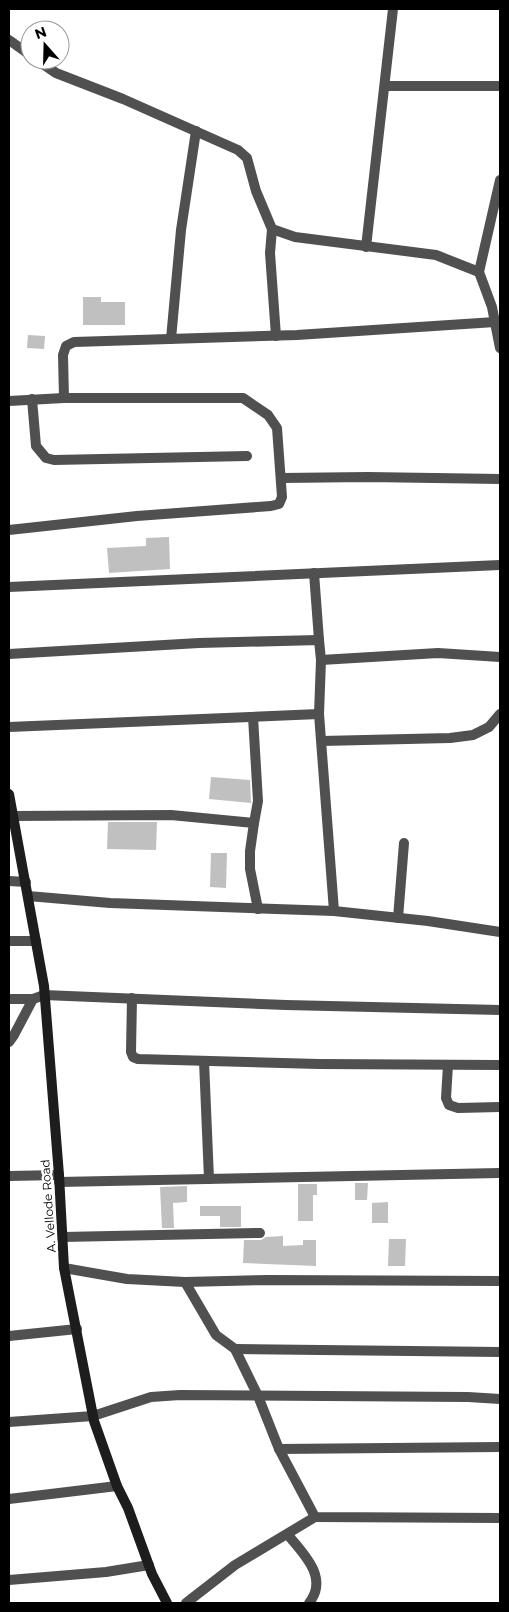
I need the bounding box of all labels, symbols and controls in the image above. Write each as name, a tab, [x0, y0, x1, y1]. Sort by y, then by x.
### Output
north arrow	[20, 20, 70, 70]
text: N	[32, 22, 49, 43]
street label: A. Vellode Road	[37, 1159, 59, 1253]

